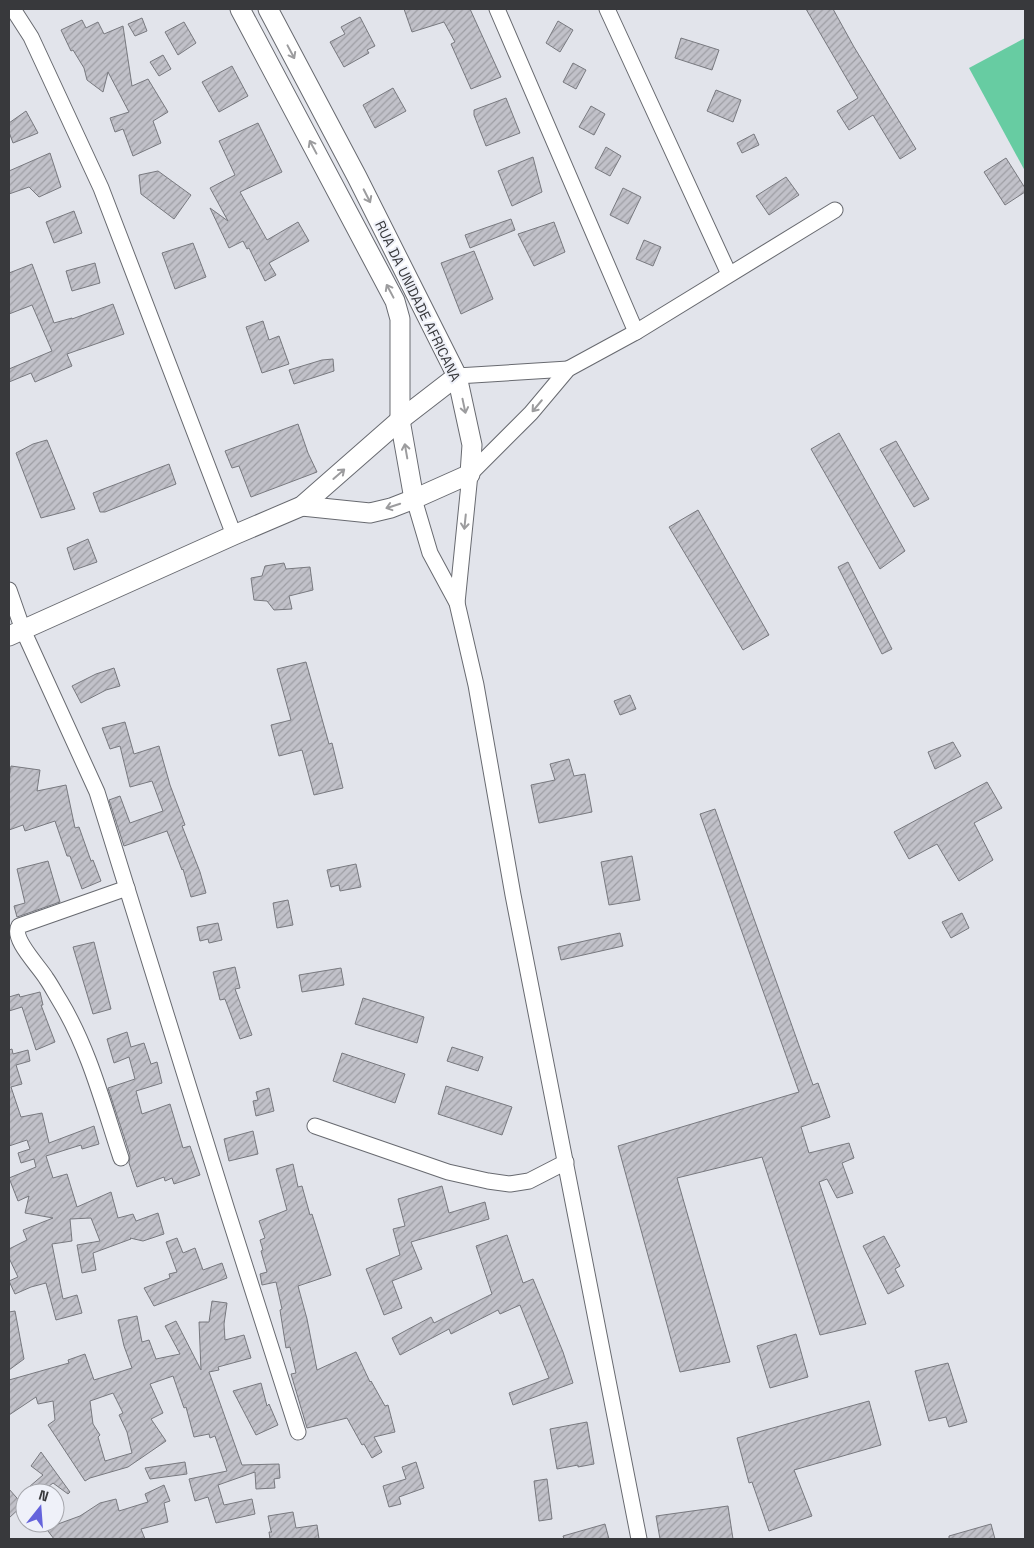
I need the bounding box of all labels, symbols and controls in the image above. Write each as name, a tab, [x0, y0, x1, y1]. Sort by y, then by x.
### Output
one-way arrow	[287, 44, 296, 59]
one-way arrow	[308, 140, 318, 155]
one-way arrow	[362, 188, 372, 203]
street label: RUA DA UNIDADE AFRICANA	[371, 218, 465, 384]
one-way arrow	[384, 284, 394, 299]
one-way arrow	[459, 398, 469, 414]
one-way arrow	[531, 400, 543, 413]
one-way arrow	[400, 443, 410, 459]
one-way arrow	[332, 469, 345, 480]
one-way arrow	[386, 502, 402, 512]
one-way arrow	[460, 514, 470, 530]
north arrow	[15, 1483, 65, 1533]
text: N	[37, 1486, 51, 1506]

